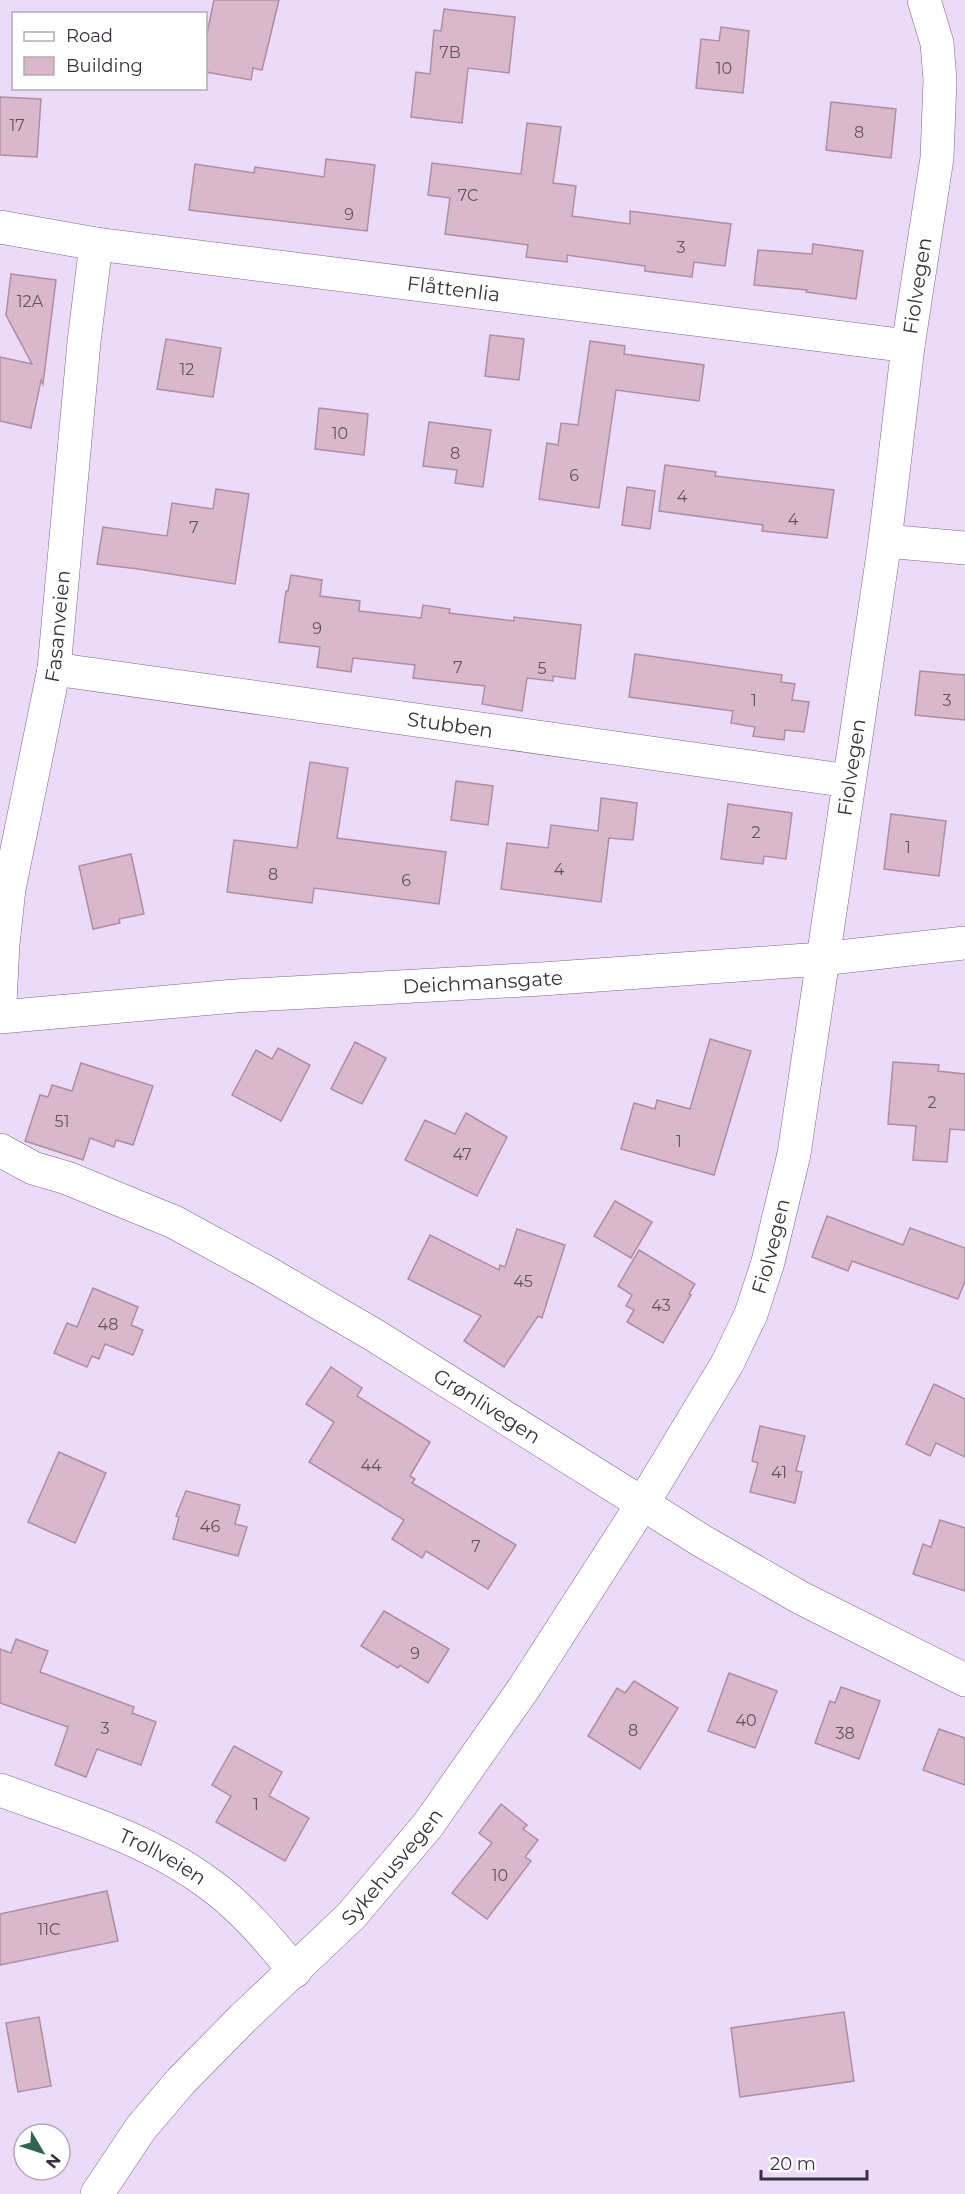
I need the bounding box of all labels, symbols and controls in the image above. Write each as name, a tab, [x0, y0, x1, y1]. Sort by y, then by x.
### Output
legend	[12, 12, 207, 90]
text: Road	[66, 25, 113, 47]
house number: 7B	[439, 43, 461, 62]
text: Building	[66, 55, 143, 77]
house number: 10	[716, 59, 732, 78]
house number: 17	[9, 116, 25, 135]
house number: 8	[854, 123, 864, 142]
house number: 7C	[458, 186, 478, 205]
house number: 9	[344, 205, 354, 224]
street label: Fiolvegen	[898, 236, 937, 336]
house number: 3	[676, 238, 686, 257]
street label: Flåttenlia	[406, 271, 502, 307]
house number: 12A	[17, 292, 44, 311]
house number: 12	[180, 360, 194, 379]
house number: 10	[332, 424, 348, 443]
house number: 8	[450, 444, 460, 463]
house number: 6	[569, 466, 579, 485]
house number: 4	[677, 487, 688, 506]
house number: 4	[788, 510, 799, 529]
house number: 7	[189, 518, 199, 537]
street label: Fasanveien	[40, 569, 75, 684]
house number: 9	[312, 619, 322, 638]
house number: 7	[453, 658, 463, 677]
house number: 5	[537, 659, 547, 678]
house number: 1	[751, 691, 757, 710]
house number: 3	[942, 691, 952, 710]
street label: Stubben	[406, 707, 495, 743]
street label: Fiolvegen	[832, 717, 870, 818]
house number: 2	[751, 823, 761, 842]
house number: 1	[905, 838, 911, 857]
house number: 4	[554, 860, 565, 879]
house number: 8	[268, 865, 278, 884]
house number: 6	[401, 871, 411, 890]
street label: Deichmansgate	[402, 966, 564, 999]
house number: 2	[927, 1093, 937, 1112]
house number: 51	[55, 1112, 69, 1131]
house number: 1	[676, 1132, 682, 1151]
house number: 47	[452, 1145, 472, 1164]
street label: Fiolvegen	[746, 1196, 795, 1297]
house number: 45	[513, 1272, 533, 1291]
house number: 43	[651, 1296, 671, 1315]
house number: 48	[98, 1315, 118, 1334]
street label: Grønlivegen	[429, 1363, 545, 1449]
house number: 44	[360, 1456, 382, 1475]
house number: 41	[771, 1463, 787, 1482]
house number: 46	[200, 1517, 220, 1536]
house number: 7	[471, 1537, 481, 1556]
house number: 9	[410, 1644, 420, 1663]
house number: 40	[735, 1711, 757, 1730]
house number: 3	[100, 1719, 110, 1738]
house number: 8	[628, 1721, 638, 1740]
house number: 38	[835, 1724, 855, 1743]
house number: 1	[253, 1795, 259, 1814]
street label: Sykehusvegen	[336, 1804, 448, 1931]
street label: Trollveien	[115, 1823, 211, 1890]
house number: 10	[492, 1866, 508, 1885]
house number: 11C	[38, 1920, 60, 1939]
north arrow	[12, 2122, 72, 2182]
scale bar	[761, 2143, 868, 2181]
text: N	[42, 2150, 65, 2172]
text: 20 m	[770, 2153, 816, 2175]

